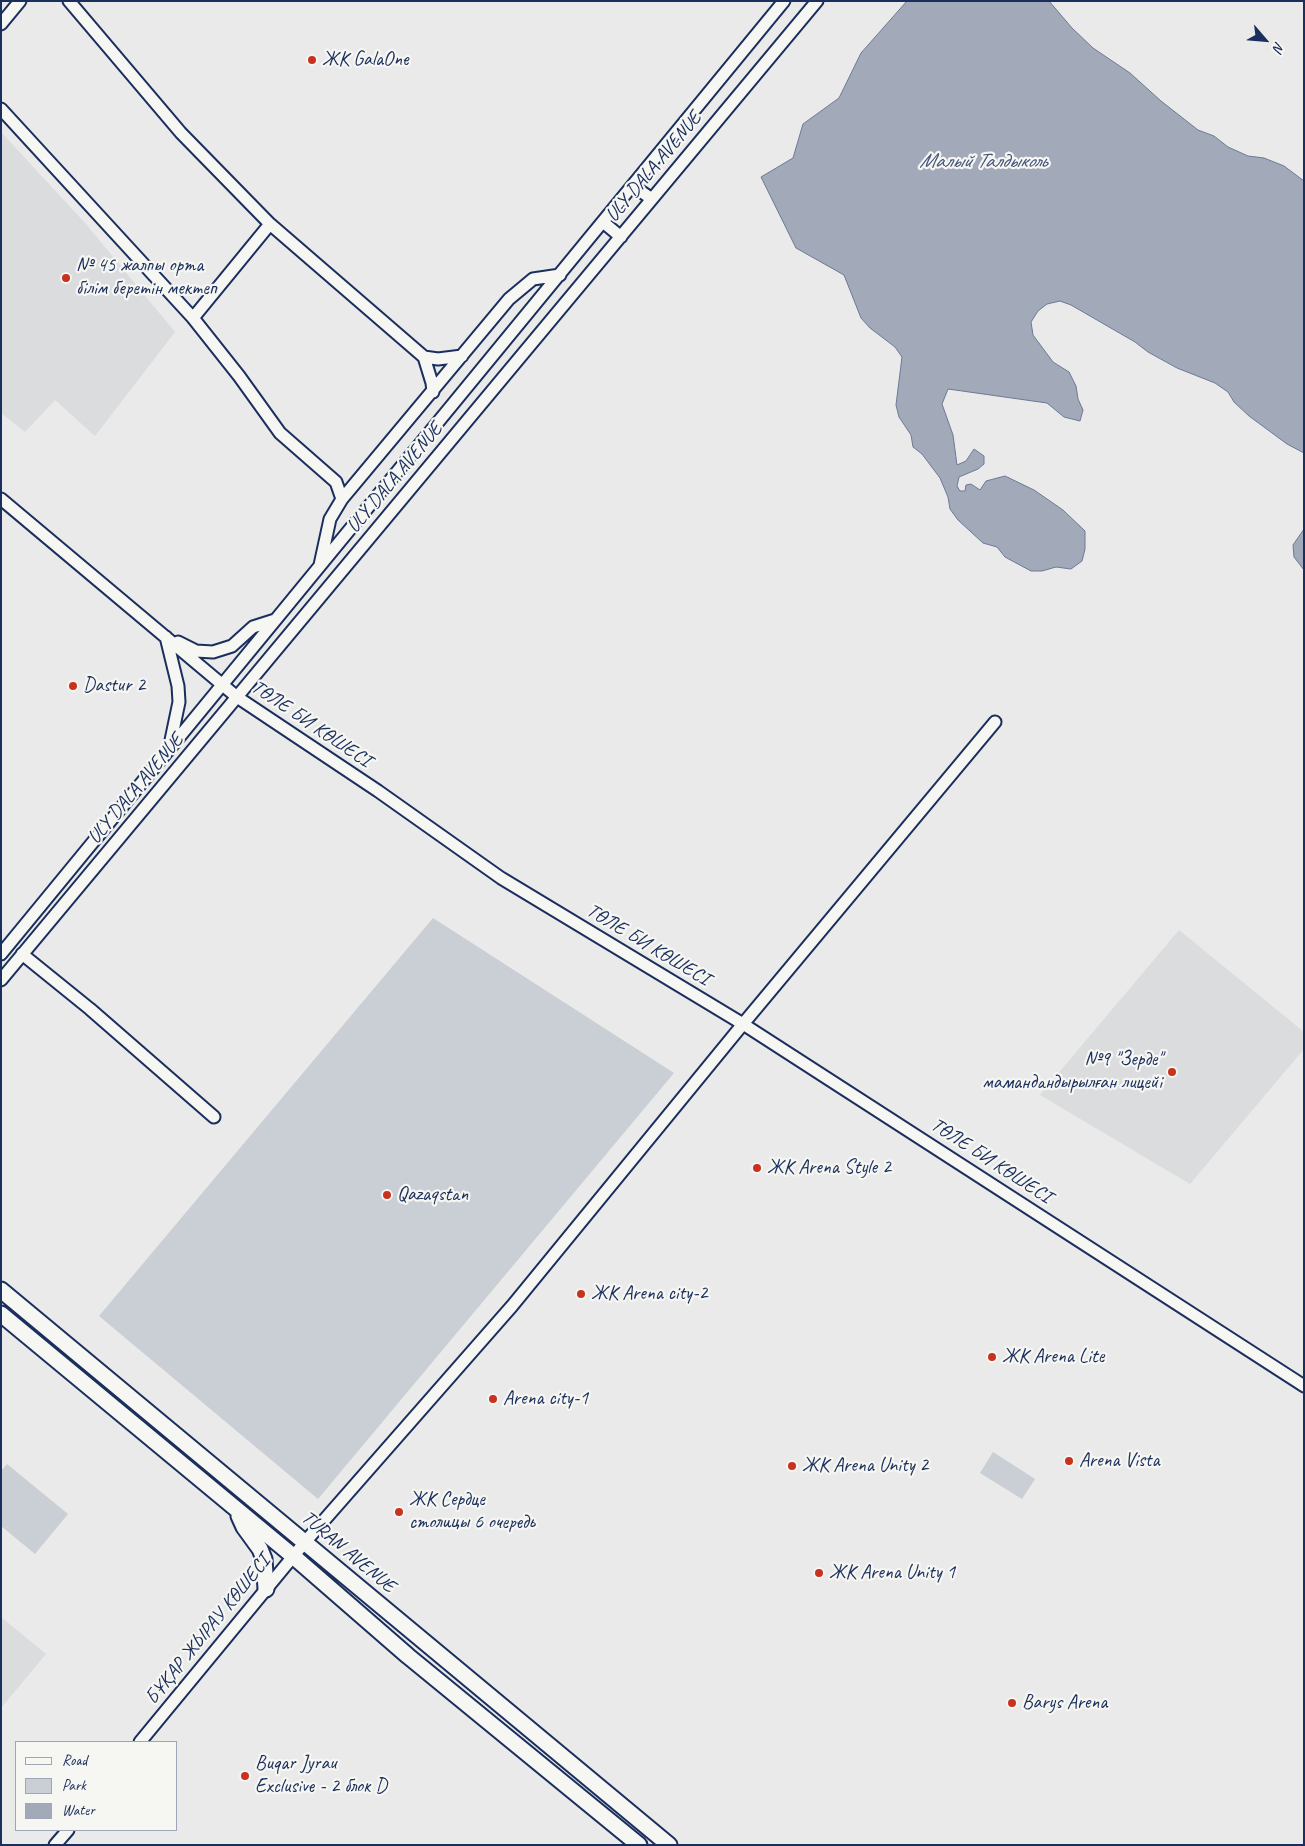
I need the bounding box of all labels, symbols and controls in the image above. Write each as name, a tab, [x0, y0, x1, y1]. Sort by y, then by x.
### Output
north arrow	[1240, 15, 1290, 65]
text: N	[1269, 39, 1288, 55]
place label: ЖК GalaOne	[322, 48, 409, 72]
marker: ЖК GalaOne	[306, 54, 318, 66]
street label: ULY DALA AVENUE	[601, 107, 707, 227]
water label: Малый Талдыколь	[919, 148, 1047, 174]
place label: № 45 жалпы орта білім беретін мектеп	[76, 254, 216, 301]
marker: № 45 жалпы орта білім беретін мектеп	[60, 272, 72, 284]
street label: ULY DALA AVENUE	[342, 418, 448, 538]
place label: Dastur 2	[83, 674, 145, 698]
street label: ТӨЛЕ БИ КӨШЕСІ	[247, 675, 375, 773]
marker: Dastur 2	[67, 680, 79, 692]
street label: ULY DALA AVENUE	[83, 729, 189, 849]
street label: ТӨЛЕ БИ КӨШЕСІ	[582, 899, 714, 991]
place label: №9 "Зерде" мамандандырылған лицейі	[982, 1048, 1162, 1095]
marker: №9 "Зерде" мамандандырылған лицейі	[1166, 1066, 1178, 1078]
street label: ТӨЛЕ БИ КӨШЕСІ	[926, 1113, 1056, 1209]
place label: ЖК Arena Style 2	[767, 1156, 891, 1180]
marker: ЖК Arena Style 2	[751, 1162, 763, 1174]
place label: Qazaqstan	[397, 1183, 468, 1207]
marker: Qazaqstan	[381, 1189, 393, 1201]
place label: ЖК Arena city-2	[591, 1282, 707, 1306]
marker: ЖК Arena city-2	[575, 1288, 587, 1300]
place label: ЖК Arena Lite	[1002, 1345, 1104, 1369]
marker: ЖК Arena Lite	[986, 1351, 998, 1363]
place label: Arena city-1	[503, 1387, 588, 1411]
marker: Arena city-1	[487, 1393, 499, 1405]
place label: Arena Vista	[1079, 1449, 1159, 1473]
place label: ЖК Arena Unity 2	[802, 1454, 928, 1478]
marker: Arena Vista	[1063, 1455, 1075, 1467]
marker: ЖК Arena Unity 2	[786, 1460, 798, 1472]
place label: ЖК Сердце столицы 6 очередь	[409, 1488, 535, 1535]
street label: TURAN AVENUE	[296, 1506, 400, 1598]
marker: ЖК Сердце столицы 6 очередь	[393, 1506, 405, 1518]
street label: БҰҚАР ЖЫРАУ КӨШЕСІ	[140, 1550, 276, 1710]
place label: ЖК Arena Unity 1	[829, 1561, 955, 1585]
marker: ЖК Arena Unity 1	[813, 1567, 825, 1579]
place label: Barys Arena	[1022, 1691, 1107, 1715]
marker: Barys Arena	[1006, 1697, 1018, 1709]
legend	[15, 1741, 178, 1831]
text: Road	[62, 1751, 87, 1770]
place label: Buqar Jyrau Exclusive - 2 блок D	[255, 1752, 387, 1799]
marker: Buqar Jyrau Exclusive - 2 блок D	[239, 1770, 251, 1782]
text: Park	[62, 1776, 86, 1795]
text: Water	[62, 1801, 95, 1820]

